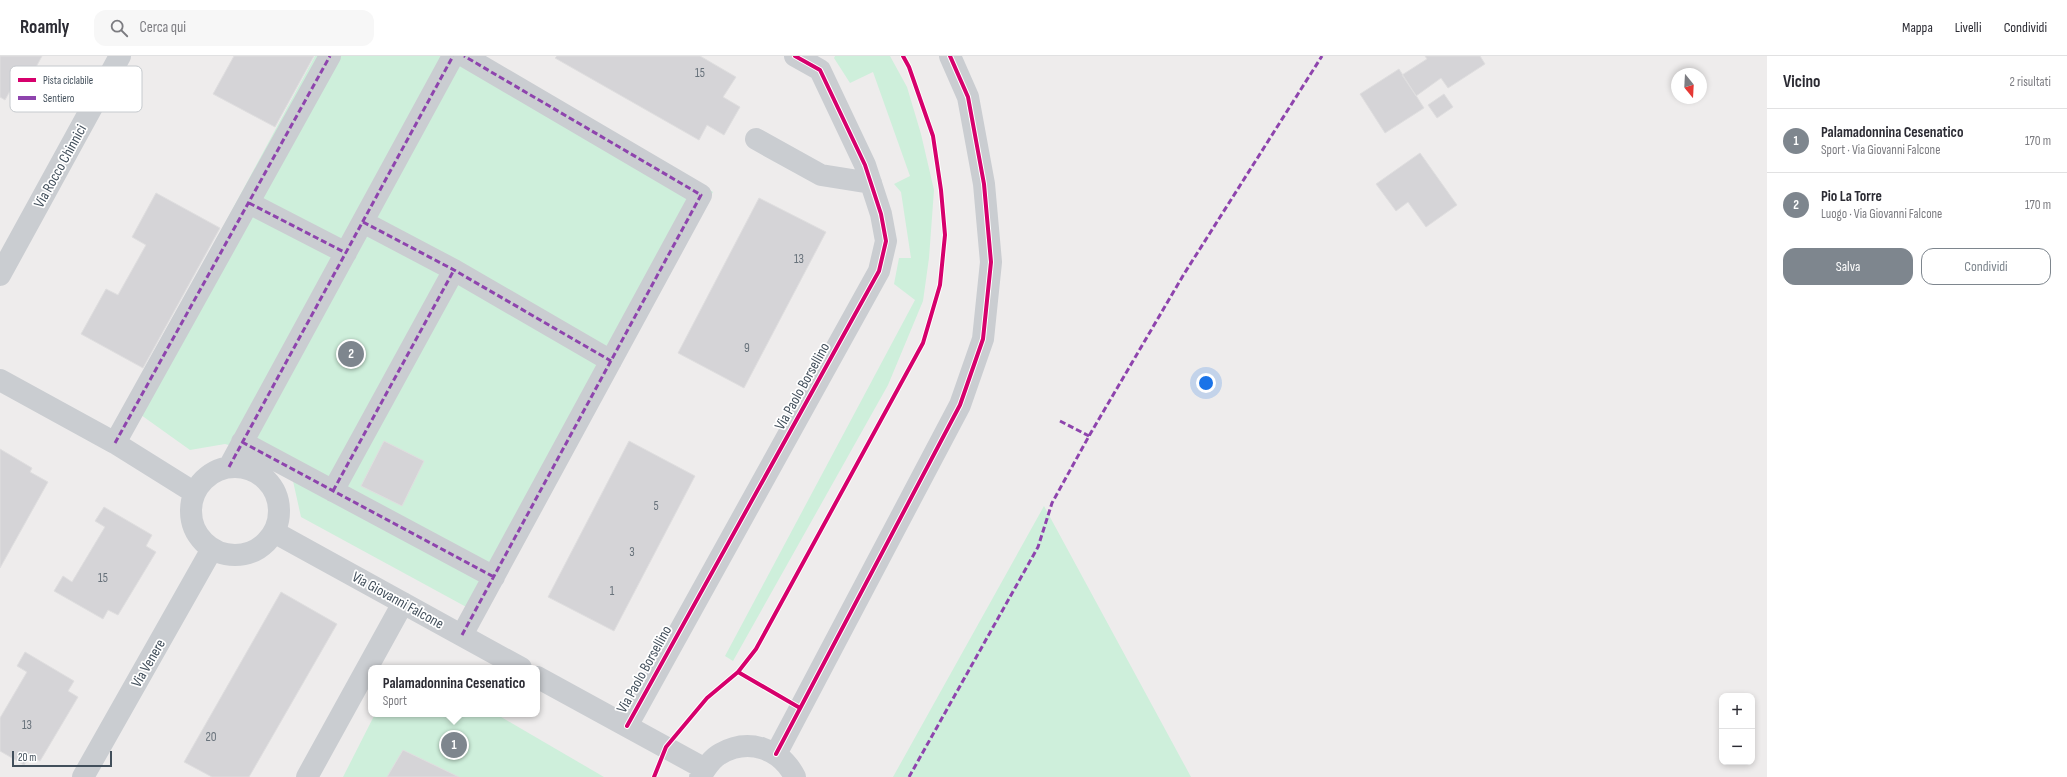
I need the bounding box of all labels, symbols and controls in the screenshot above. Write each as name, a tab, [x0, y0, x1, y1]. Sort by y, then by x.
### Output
search box	[94, 10, 374, 46]
text: Roamly	[20, 16, 70, 39]
icon: search	[108, 17, 130, 39]
text: Cerca qui	[140, 18, 186, 37]
text: Mappa	[1902, 19, 1933, 36]
text: Livelli	[1955, 19, 1982, 36]
text: Condividi	[2004, 19, 2047, 36]
house number: 15	[695, 65, 705, 81]
legend	[10, 66, 142, 112]
north arrow	[1671, 68, 1707, 104]
text: Vicino	[1783, 72, 1820, 92]
text: Pista ciclabile	[43, 74, 93, 87]
text: 2 risultati	[2010, 74, 2051, 90]
text: Sentiero	[43, 92, 75, 105]
street label: Via Rocco Chinnici	[30, 121, 91, 211]
text: Palamadonnina Cesenatico	[1821, 123, 1963, 142]
text: 1	[1793, 133, 1799, 149]
text: 170 m	[2025, 133, 2051, 149]
text: Sport · Via Giovanni Falcone	[1821, 142, 1940, 158]
text: Pio La Torre	[1821, 187, 1882, 206]
text: 2	[1793, 197, 1799, 213]
text: 170 m	[2025, 197, 2051, 213]
text: Luogo · Via Giovanni Falcone	[1821, 206, 1942, 222]
button: Salva	[1783, 248, 1913, 285]
button: Condividi	[1921, 248, 2051, 285]
house number: 13	[794, 251, 804, 267]
pin: 2	[338, 339, 364, 369]
street label: Via Paolo Borsellino	[771, 339, 834, 433]
house number: 9	[744, 340, 750, 356]
your location	[1196, 373, 1216, 393]
house number: 5	[653, 498, 659, 514]
house number: 3	[629, 544, 635, 560]
street label: Via Giovanni Falcone	[349, 567, 447, 633]
house number: 15	[98, 570, 108, 586]
house number: 1	[610, 583, 615, 599]
street label: Via Paolo Borsellino	[613, 622, 676, 716]
street label: Via Venere	[127, 636, 170, 691]
popup	[368, 665, 540, 717]
text: Palamadonnina Cesenatico	[383, 674, 525, 693]
text: Sport	[383, 693, 407, 709]
map controls	[1719, 693, 1755, 765]
button: +	[1719, 693, 1755, 729]
house number: 13	[22, 717, 32, 733]
house number: 20	[205, 729, 217, 745]
button: −	[1719, 729, 1755, 765]
pin: 1	[441, 730, 467, 760]
scale bar	[12, 749, 112, 768]
text: 20 m	[18, 751, 36, 764]

